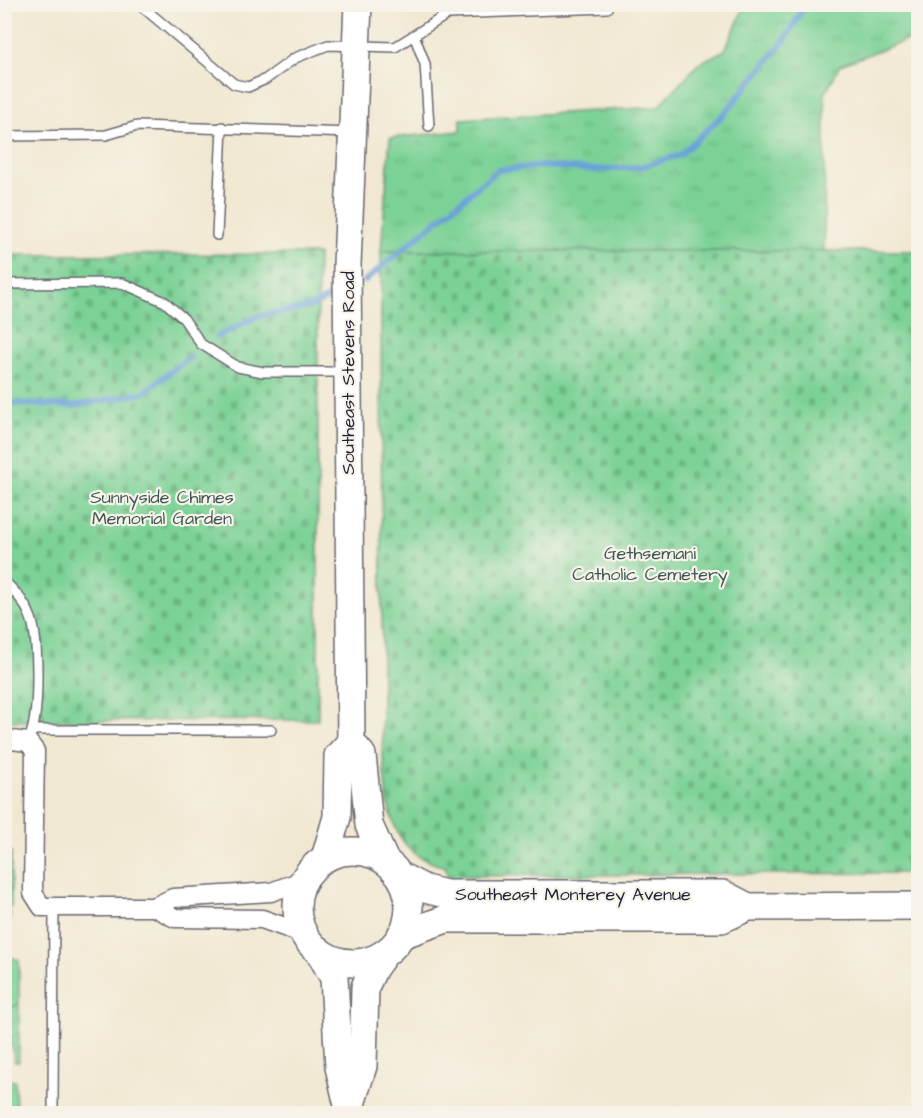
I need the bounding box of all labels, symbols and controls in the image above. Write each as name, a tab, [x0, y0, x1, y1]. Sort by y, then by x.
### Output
street label: Southeast Stevens Road	[336, 271, 361, 475]
park label: Sunnyside Chimes Memorial Garden	[90, 485, 234, 531]
park label: Gethsemani Catholic Cemetery	[572, 541, 728, 588]
street label: Southeast Monterey Avenue	[455, 882, 691, 908]

